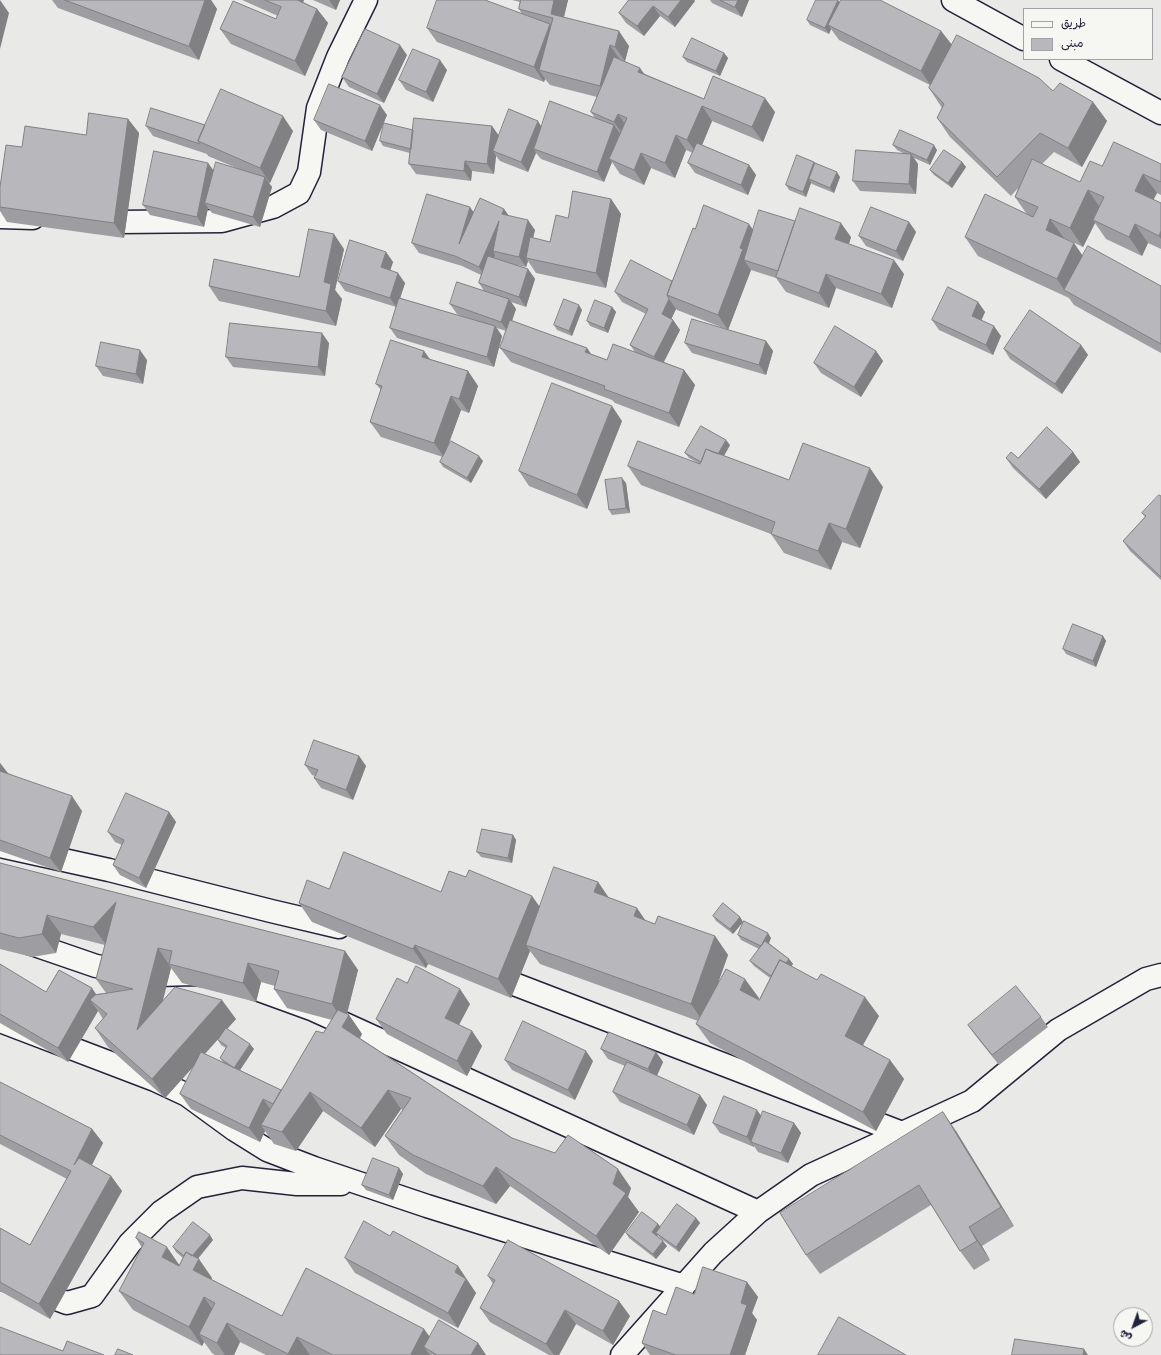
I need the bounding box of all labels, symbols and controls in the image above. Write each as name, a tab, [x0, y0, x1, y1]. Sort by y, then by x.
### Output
legend	[1023, 8, 1153, 60]
text: طريق	[1061, 14, 1086, 33]
text: مبنى	[1061, 34, 1084, 53]
north arrow	[1113, 1307, 1153, 1347]
text: ش	[1115, 1325, 1136, 1346]

